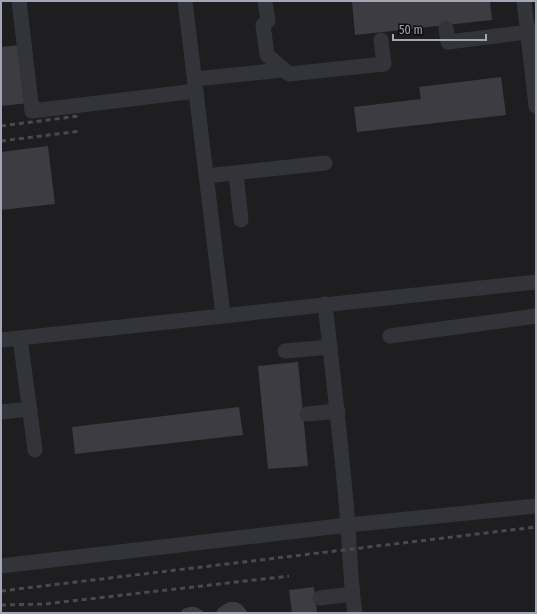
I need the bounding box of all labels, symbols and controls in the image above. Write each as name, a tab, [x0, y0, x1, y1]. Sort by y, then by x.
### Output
scale bar	[393, 16, 486, 42]
text: 50 m	[399, 23, 423, 37]

